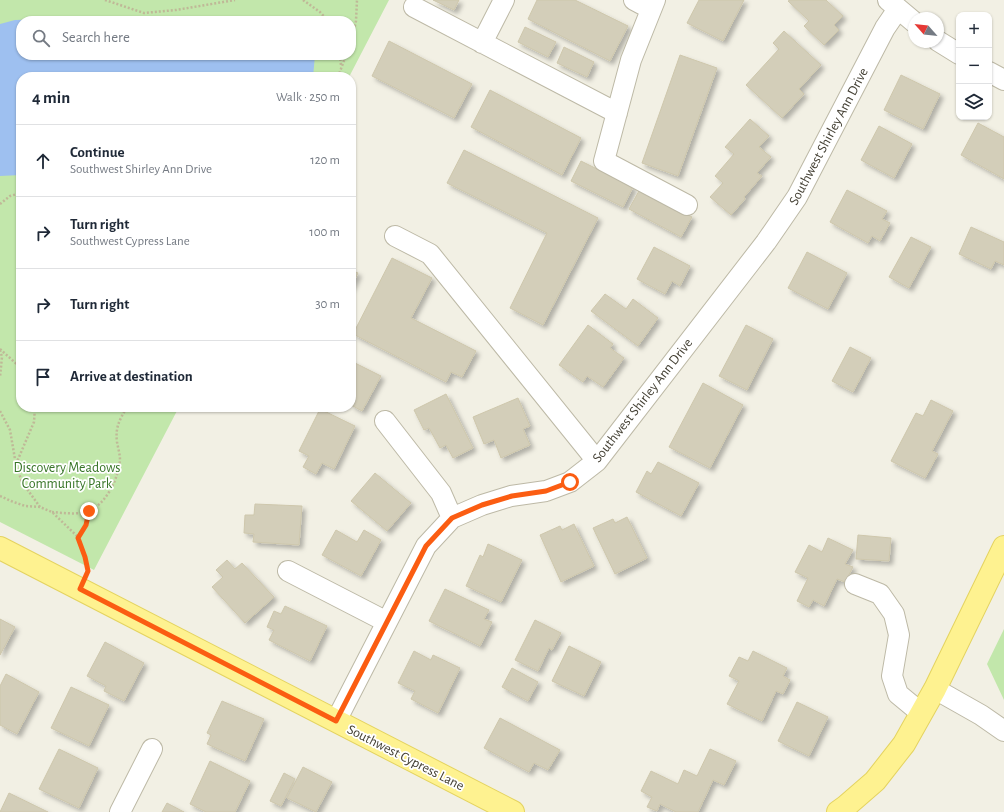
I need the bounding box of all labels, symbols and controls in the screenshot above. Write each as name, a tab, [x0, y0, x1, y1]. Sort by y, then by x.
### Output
north arrow	[908, 12, 944, 48]
map controls	[956, 12, 992, 120]
button: +	[956, 12, 992, 48]
search box	[16, 16, 356, 60]
icon: search	[30, 27, 52, 49]
text: Search here	[62, 30, 130, 45]
button: −	[956, 48, 992, 84]
street label: Southwest Shirley Ann Drive	[787, 66, 871, 207]
button: layers	[956, 84, 992, 120]
text: 4 min	[32, 89, 70, 106]
text: Walk · 250 m	[276, 91, 340, 104]
text: Continue	[70, 145, 125, 160]
icon: ahead	[32, 150, 54, 172]
text: 120 m	[310, 154, 340, 167]
text: Southwest Shirley Ann Drive	[70, 163, 212, 176]
text: Turn right	[70, 217, 129, 232]
icon: right	[32, 222, 54, 244]
text: 100 m	[309, 226, 340, 239]
text: Southwest Cypress Lane	[70, 235, 190, 248]
icon: right	[32, 294, 54, 316]
text: Turn right	[70, 297, 129, 312]
text: 30 m	[315, 298, 340, 311]
street label: Southwest Shirley Ann Drive	[590, 336, 695, 465]
icon: arrive	[32, 366, 54, 388]
text: Arrive at destination	[70, 369, 193, 384]
park label: Discovery Meadows Community Park	[13, 461, 121, 491]
route start	[561, 473, 579, 491]
route end	[80, 502, 98, 520]
street label: Southwest Cypress Lane	[345, 722, 466, 793]

